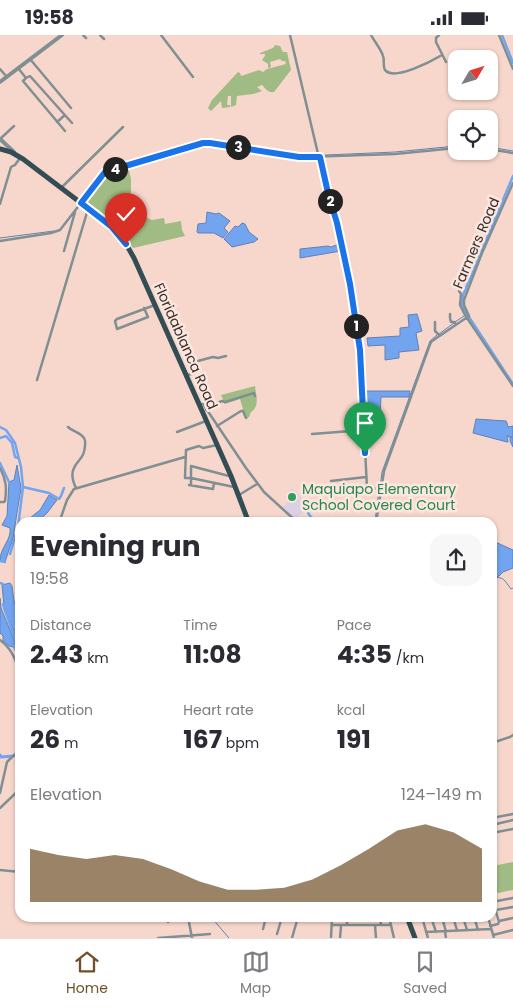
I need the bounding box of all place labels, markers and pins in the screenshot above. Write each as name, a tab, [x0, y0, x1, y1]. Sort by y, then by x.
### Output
pin: 3	[226, 135, 250, 159]
pin: 4	[102, 157, 128, 181]
pin: 2	[318, 189, 342, 213]
pin	[105, 193, 147, 244]
pin: 1	[344, 313, 368, 339]
pin	[344, 402, 386, 453]
place label: Maquiapo Elementary School Covered Court	[302, 479, 456, 515]
marker: Maquiapo Elementary School Covered Court	[286, 491, 298, 503]

